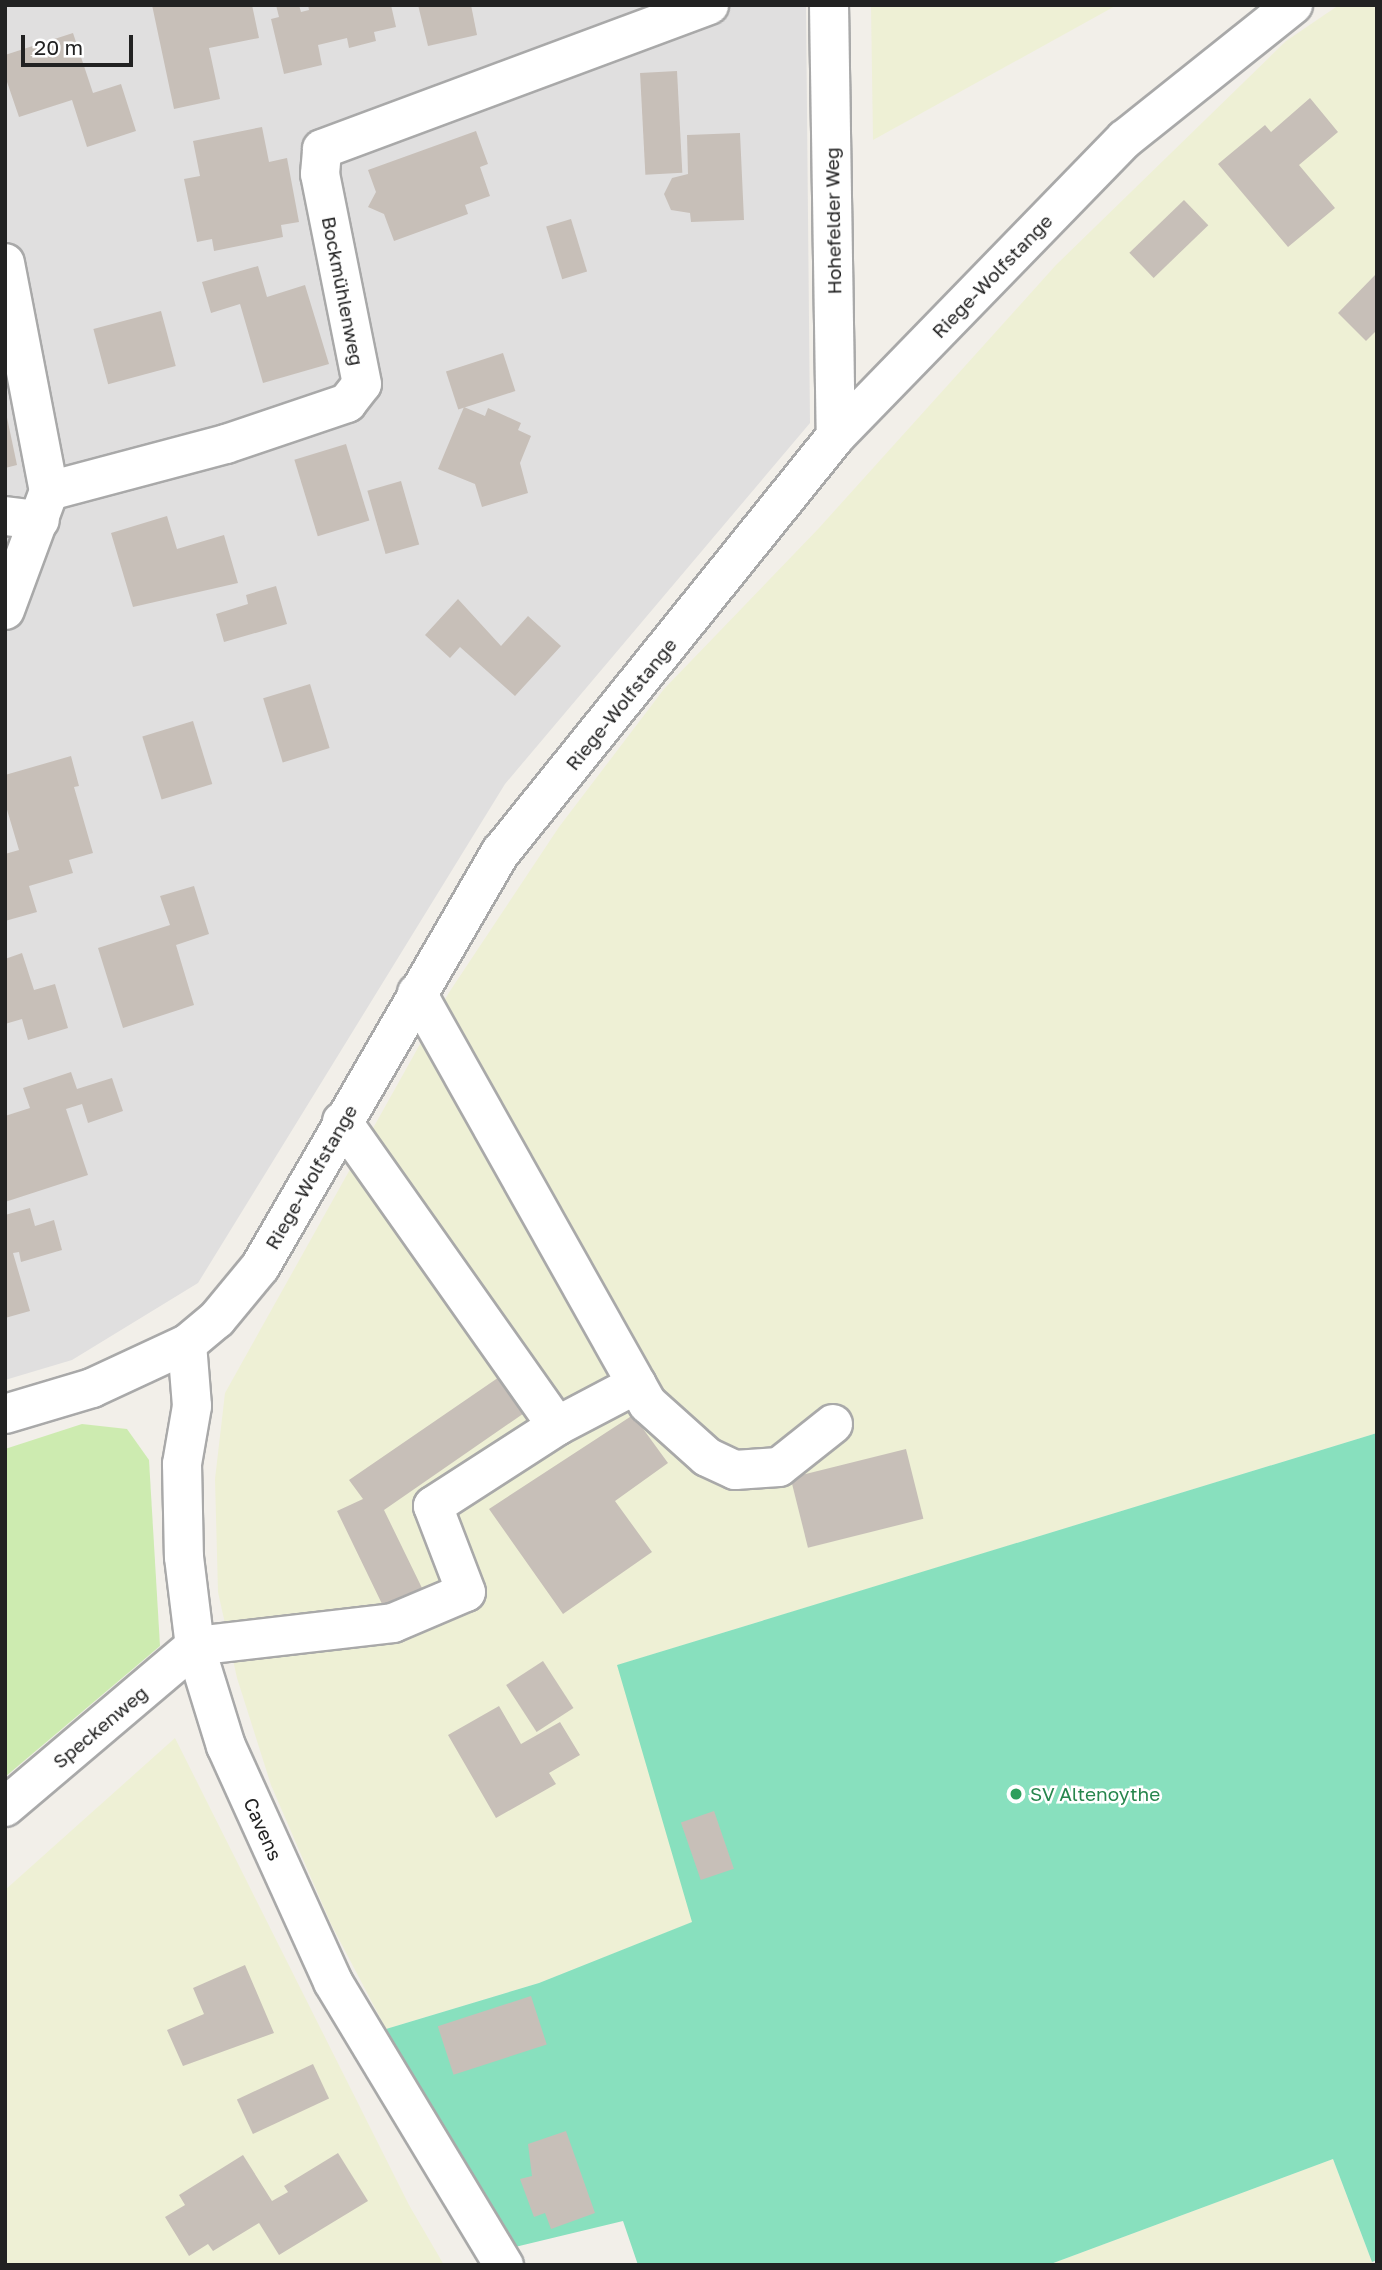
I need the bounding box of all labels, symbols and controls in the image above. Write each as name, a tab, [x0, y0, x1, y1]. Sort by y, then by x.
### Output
scale bar	[24, 21, 136, 65]
text: 20 m	[34, 34, 83, 60]
street label: Hohefelder Weg	[820, 147, 846, 295]
street label: Riege-Wolfstange	[927, 209, 1057, 343]
street label: Bockmühlenweg	[317, 214, 369, 368]
street label: Riege-Wolfstange	[561, 633, 681, 775]
street label: Riege-Wolfstange	[260, 1101, 362, 1253]
street label: Speckenweg	[48, 1681, 152, 1773]
place label: SV Altenoythe	[1030, 1783, 1160, 1805]
marker: SV Altenoythe	[1008, 1786, 1024, 1802]
street label: Cavens	[239, 1794, 287, 1864]

